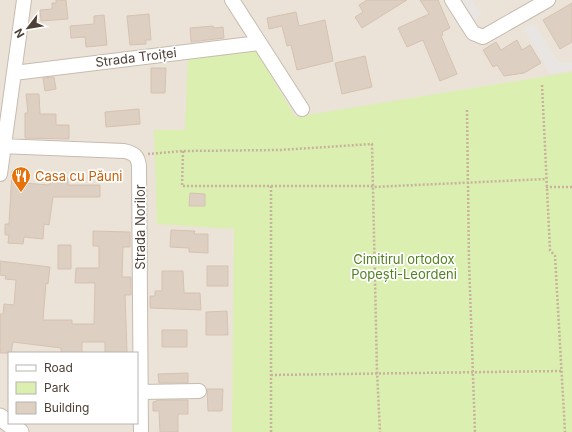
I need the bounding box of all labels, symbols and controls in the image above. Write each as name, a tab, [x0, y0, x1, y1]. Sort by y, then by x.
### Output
north arrow	[8, 8, 48, 48]
text: N	[11, 26, 28, 40]
street label: Strada Troiței	[94, 44, 178, 71]
restaurant icon: Casa cu Păuni	[10, 165, 32, 193]
place label: Casa cu Păuni	[35, 168, 123, 184]
street label: Strada Norilor	[132, 184, 148, 270]
park label: Cimitirul ortodox Popești-Leordeni	[351, 251, 457, 282]
legend	[8, 352, 138, 424]
text: Road	[44, 360, 73, 375]
text: Park	[44, 380, 70, 395]
text: Building	[44, 400, 89, 415]

